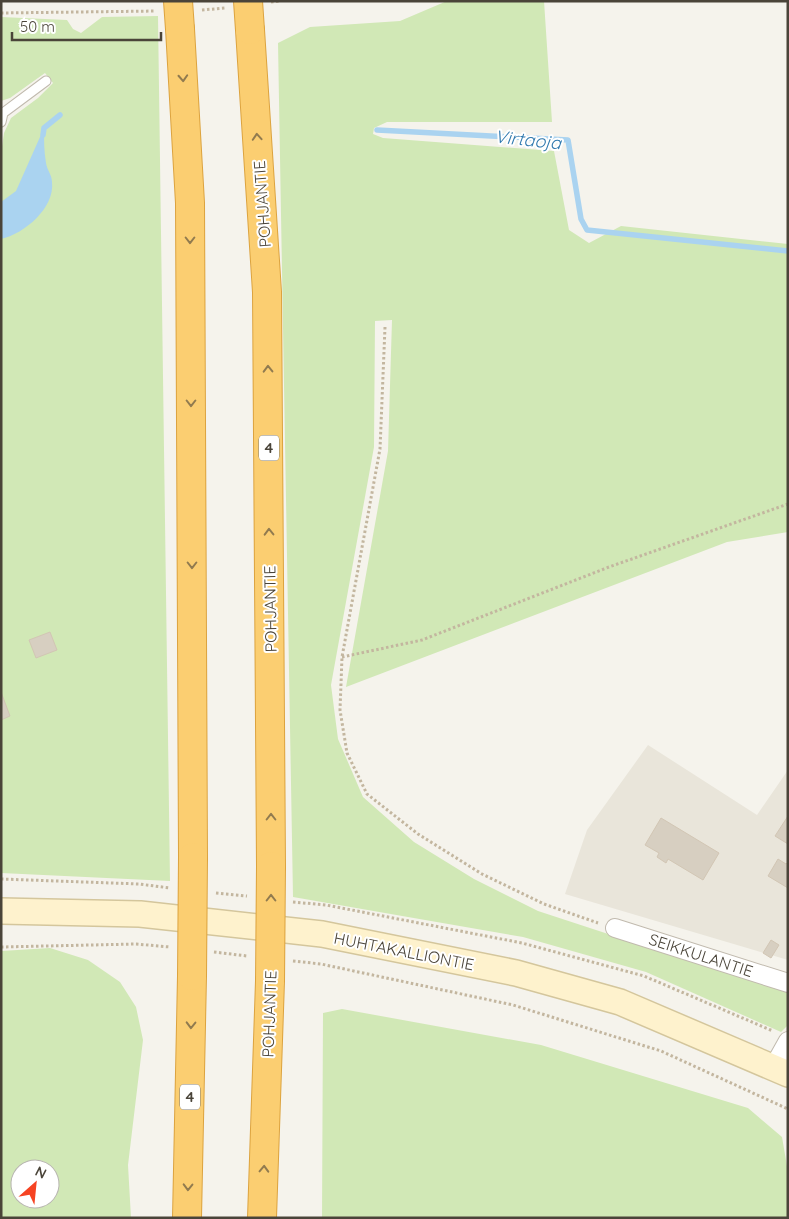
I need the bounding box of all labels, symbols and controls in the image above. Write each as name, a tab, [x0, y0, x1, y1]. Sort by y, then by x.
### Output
scale bar	[12, 10, 161, 42]
text: 50 m	[20, 17, 55, 36]
one-way arrow	[177, 74, 188, 82]
water label: Virtaoja	[494, 125, 563, 155]
one-way arrow	[252, 133, 263, 141]
street label: POHJANTIE	[249, 160, 275, 248]
one-way arrow	[185, 237, 195, 245]
one-way arrow	[263, 365, 273, 373]
one-way arrow	[186, 400, 196, 407]
road number: 4	[259, 436, 279, 460]
one-way arrow	[264, 528, 275, 536]
one-way arrow	[187, 562, 197, 570]
street label: POHJANTIE	[259, 565, 281, 653]
one-way arrow	[266, 813, 276, 820]
one-way arrow	[266, 893, 276, 901]
street label: HUHTAKALLIONTIE	[332, 928, 476, 974]
street label: SEIKKULANTIE	[646, 929, 756, 981]
street label: POHJANTIE	[257, 970, 281, 1058]
one-way arrow	[186, 1021, 196, 1029]
road number: 4	[180, 1084, 200, 1110]
north arrow	[10, 1159, 60, 1209]
text: N	[32, 1162, 50, 1183]
one-way arrow	[258, 1165, 269, 1173]
one-way arrow	[183, 1184, 193, 1191]

